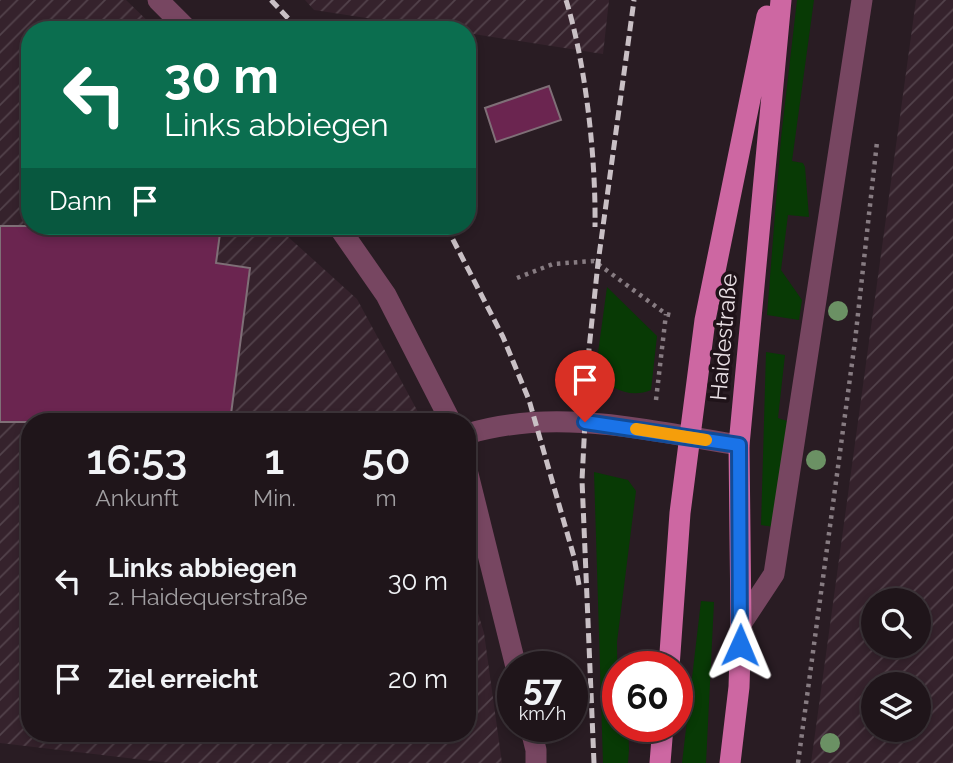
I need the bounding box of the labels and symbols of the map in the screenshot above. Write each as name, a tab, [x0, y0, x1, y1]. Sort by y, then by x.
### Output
street label: Haidestraße	[704, 272, 742, 402]
pin	[555, 350, 615, 422]
position arrow	[703, 608, 777, 682]
speed limit sign: 60	[602, 651, 693, 742]

